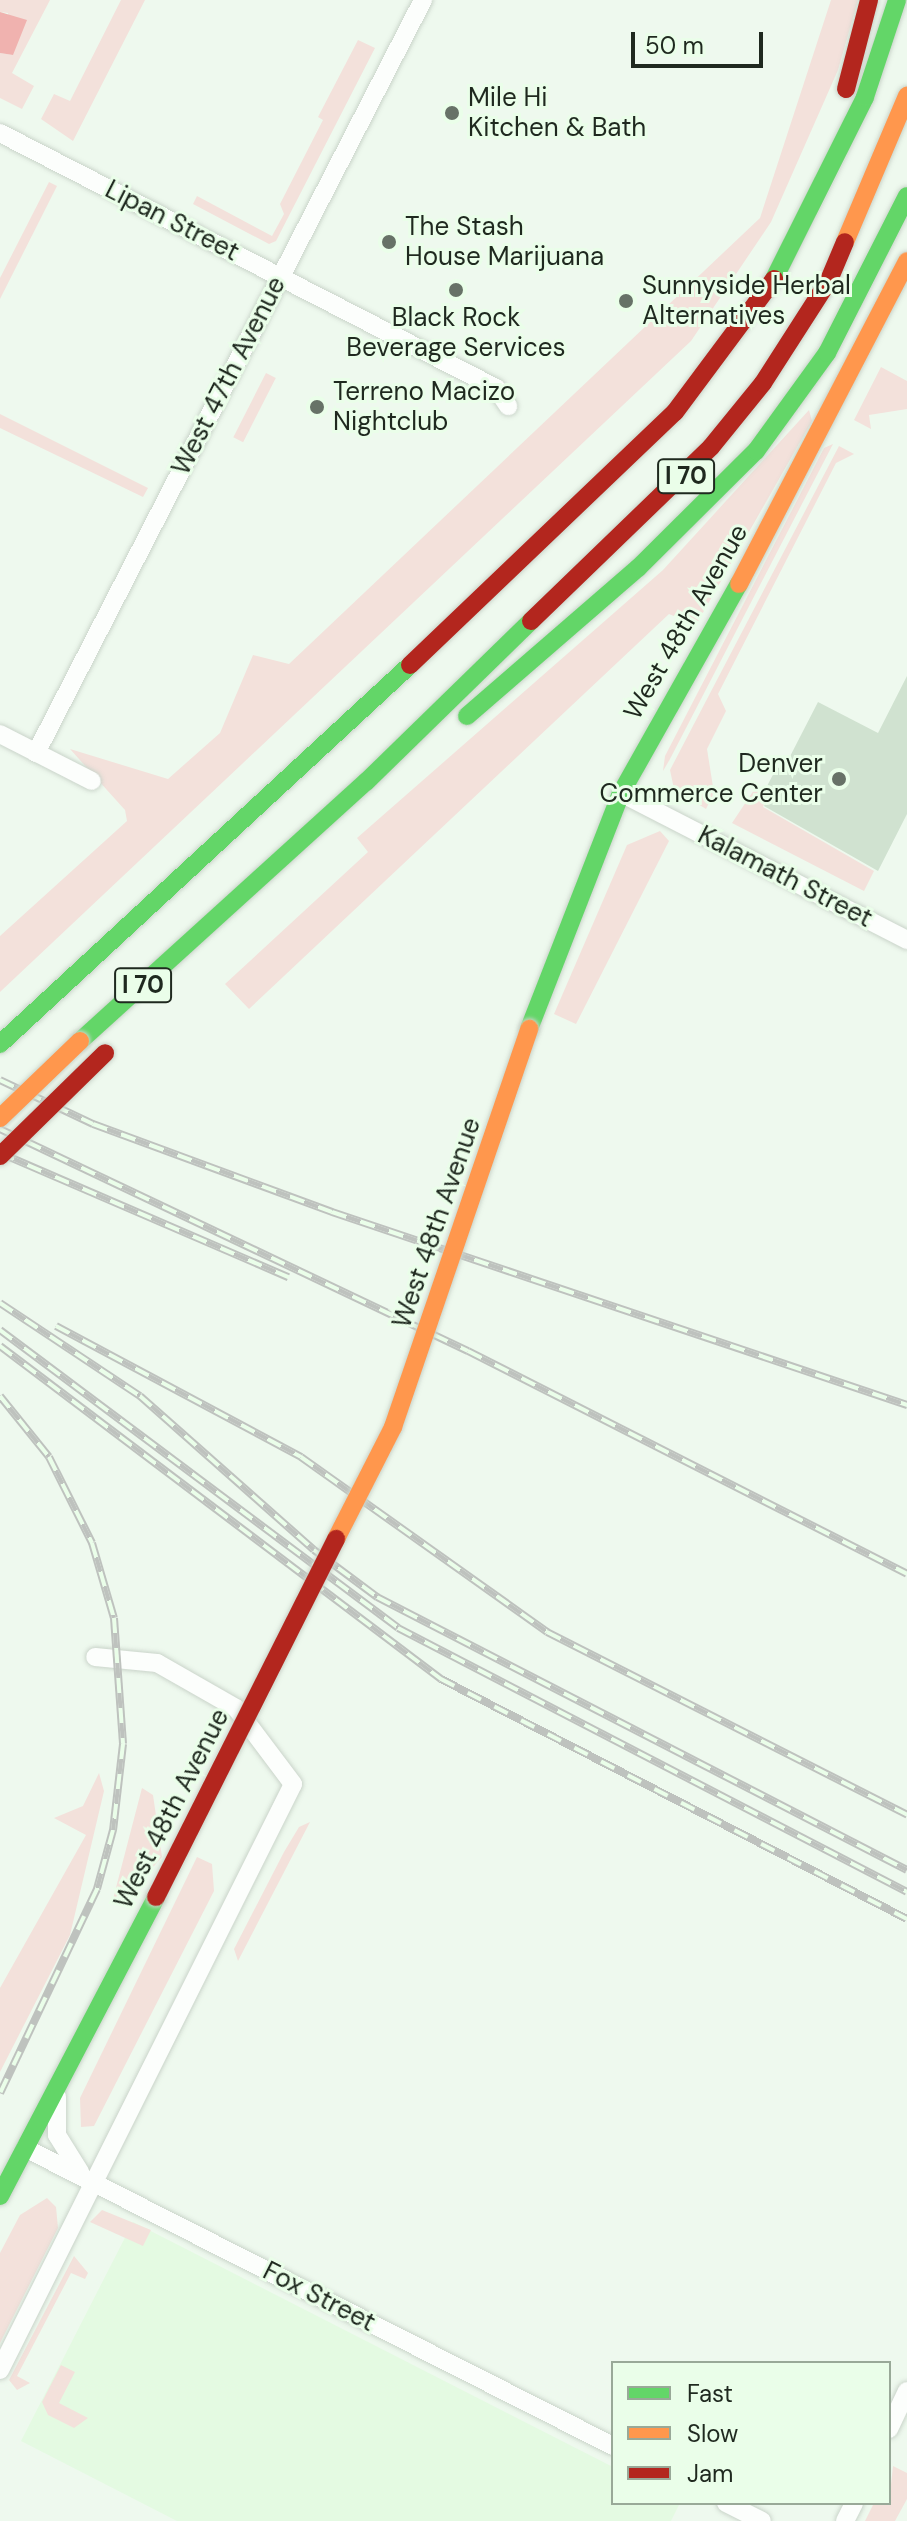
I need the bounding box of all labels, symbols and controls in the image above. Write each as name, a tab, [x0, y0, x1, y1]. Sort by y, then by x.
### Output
scale bar	[635, 16, 767, 66]
text: 50 m	[645, 30, 704, 61]
place label: Mile Hi Kitchen & Bath	[468, 82, 646, 144]
marker: Mile Hi Kitchen & Bath	[443, 104, 461, 122]
street label: Lipan Street	[100, 174, 244, 268]
place label: The Stash House Marijuana	[405, 211, 604, 272]
marker: The Stash House Marijuana	[380, 233, 398, 251]
place label: Sunnyside Herbal Alternatives	[642, 270, 851, 332]
street label: West 47th Avenue	[166, 272, 292, 480]
marker: Black Rock Beverage Services	[447, 281, 465, 299]
marker: Sunnyside Herbal Alternatives	[617, 292, 635, 310]
place label: Black Rock Beverage Services	[346, 302, 566, 364]
place label: Terreno Macizo Nightclub	[333, 376, 515, 438]
marker: Terreno Macizo Nightclub	[308, 398, 326, 416]
road number: I 70	[656, 456, 716, 496]
street label: West 48th Avenue	[617, 519, 755, 725]
place label: Denver Commerce Center	[600, 748, 823, 810]
marker: Denver Commerce Center	[830, 770, 848, 788]
street label: Kalamath Street	[693, 820, 877, 934]
road number: I 70	[113, 965, 173, 1005]
street label: West 48th Avenue	[386, 1114, 488, 1332]
street label: West 48th Avenue	[108, 1704, 236, 1914]
street label: Fox Street	[258, 2255, 380, 2339]
legend	[611, 2361, 891, 2505]
text: Fast	[687, 2378, 733, 2409]
text: Slow	[687, 2418, 738, 2449]
text: Jam	[687, 2458, 733, 2489]

